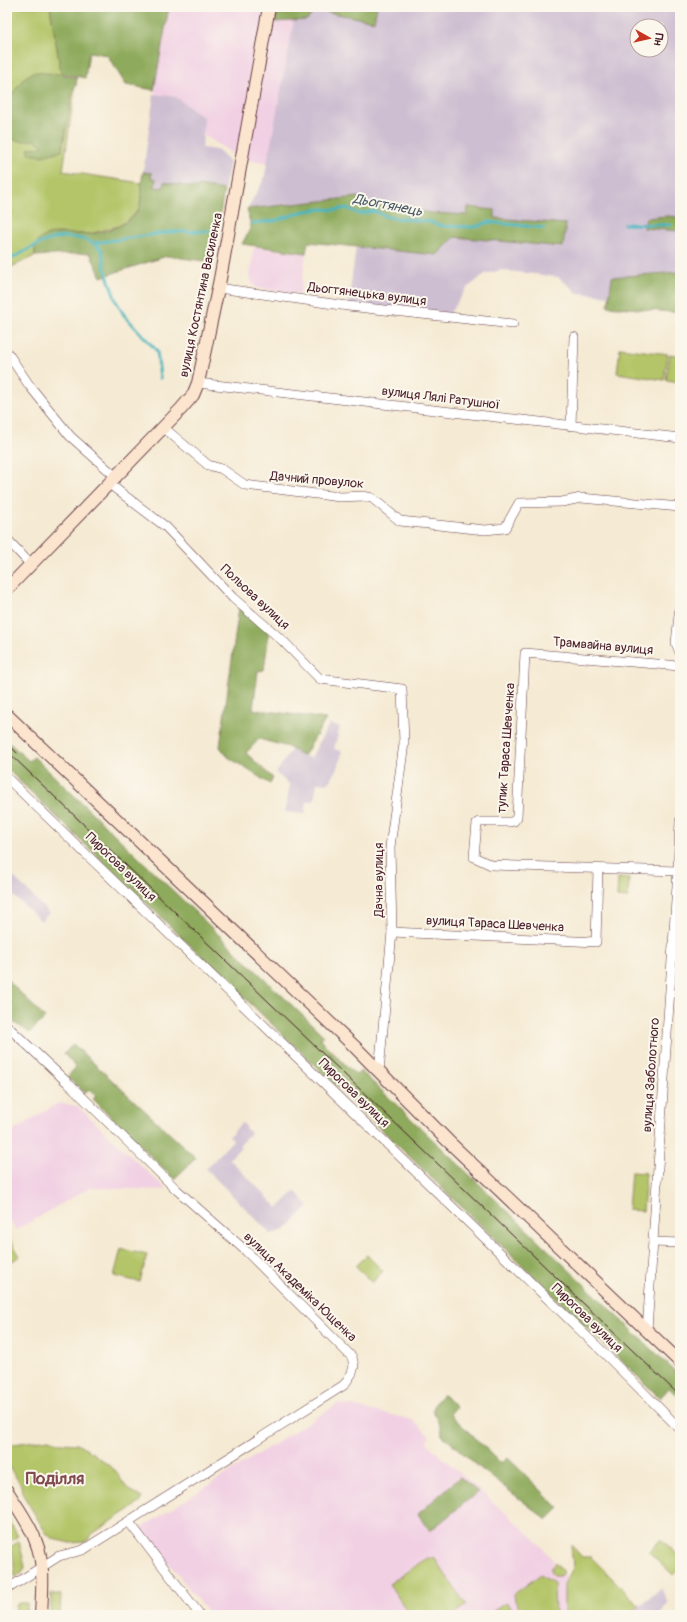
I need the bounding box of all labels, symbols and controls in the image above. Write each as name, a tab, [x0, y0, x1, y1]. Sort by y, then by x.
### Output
north arrow	[629, 18, 669, 58]
text: Пн	[651, 32, 666, 47]
water label: Дьогтянець	[351, 190, 424, 220]
street label: вулиця Костянтина Василенка	[176, 211, 226, 379]
street label: Дьогтянецька вулиця	[306, 279, 427, 309]
street label: вулиця Лялі Ратушної	[381, 383, 501, 413]
street label: Дачний провулок	[269, 468, 365, 492]
street label: Польова вулиця	[217, 561, 293, 633]
street label: Трамвайна вулиця	[552, 634, 654, 658]
street label: тупик Тараса Шевченка	[493, 682, 519, 814]
street label: Пирогова вулиця	[82, 829, 160, 905]
street label: Дачна вулиця	[371, 843, 387, 918]
street label: вулиця Тараса Шевченка	[426, 912, 564, 936]
street label: вулиця Заболотного	[639, 1017, 663, 1133]
street label: Пирогова вулиця	[315, 1055, 393, 1131]
street label: вулиця Академіка Ющенка	[240, 1229, 360, 1345]
street label: Пирогова вулиця	[548, 1280, 626, 1356]
district label: Поділля	[26, 1468, 84, 1489]

